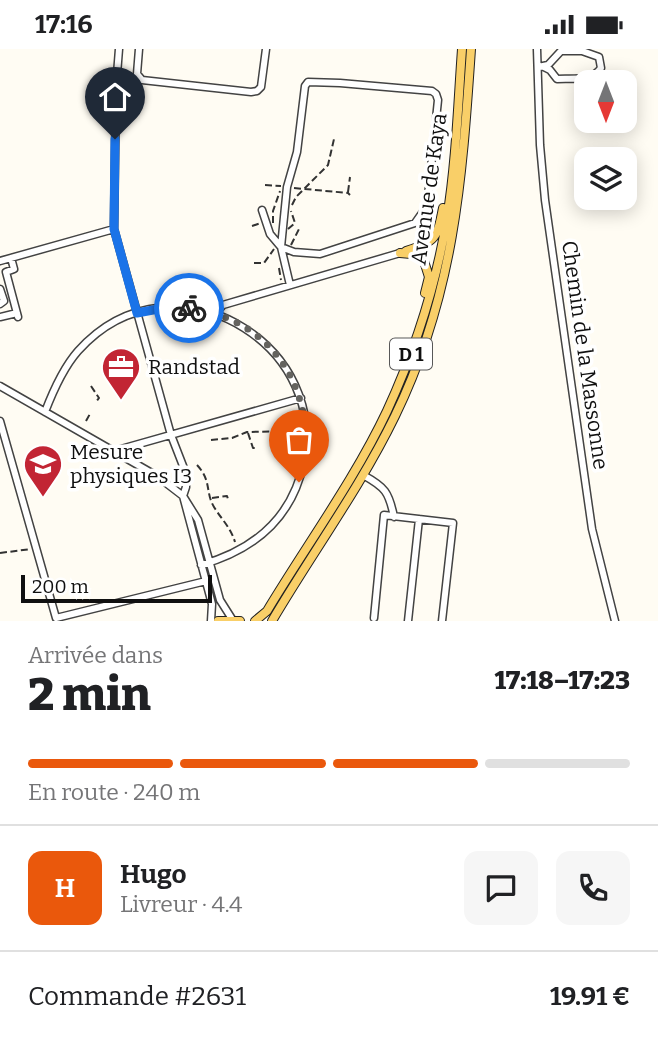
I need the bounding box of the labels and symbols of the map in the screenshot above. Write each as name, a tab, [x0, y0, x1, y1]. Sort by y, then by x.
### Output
pin	[85, 67, 145, 139]
north arrow	[574, 70, 637, 133]
street label: Avenue de Kaya	[405, 111, 453, 267]
street label: Chemin de la Massonne	[556, 239, 614, 471]
courier	[154, 273, 224, 343]
road number: D 1	[390, 339, 432, 369]
office icon: Randstad	[100, 346, 142, 401]
place label: Randstad	[148, 354, 240, 380]
pin	[269, 410, 329, 482]
place label: Mesure physiques I3	[70, 439, 192, 489]
school or university icon: Mesure physiques I3	[22, 443, 64, 498]
scale bar	[21, 572, 212, 604]

